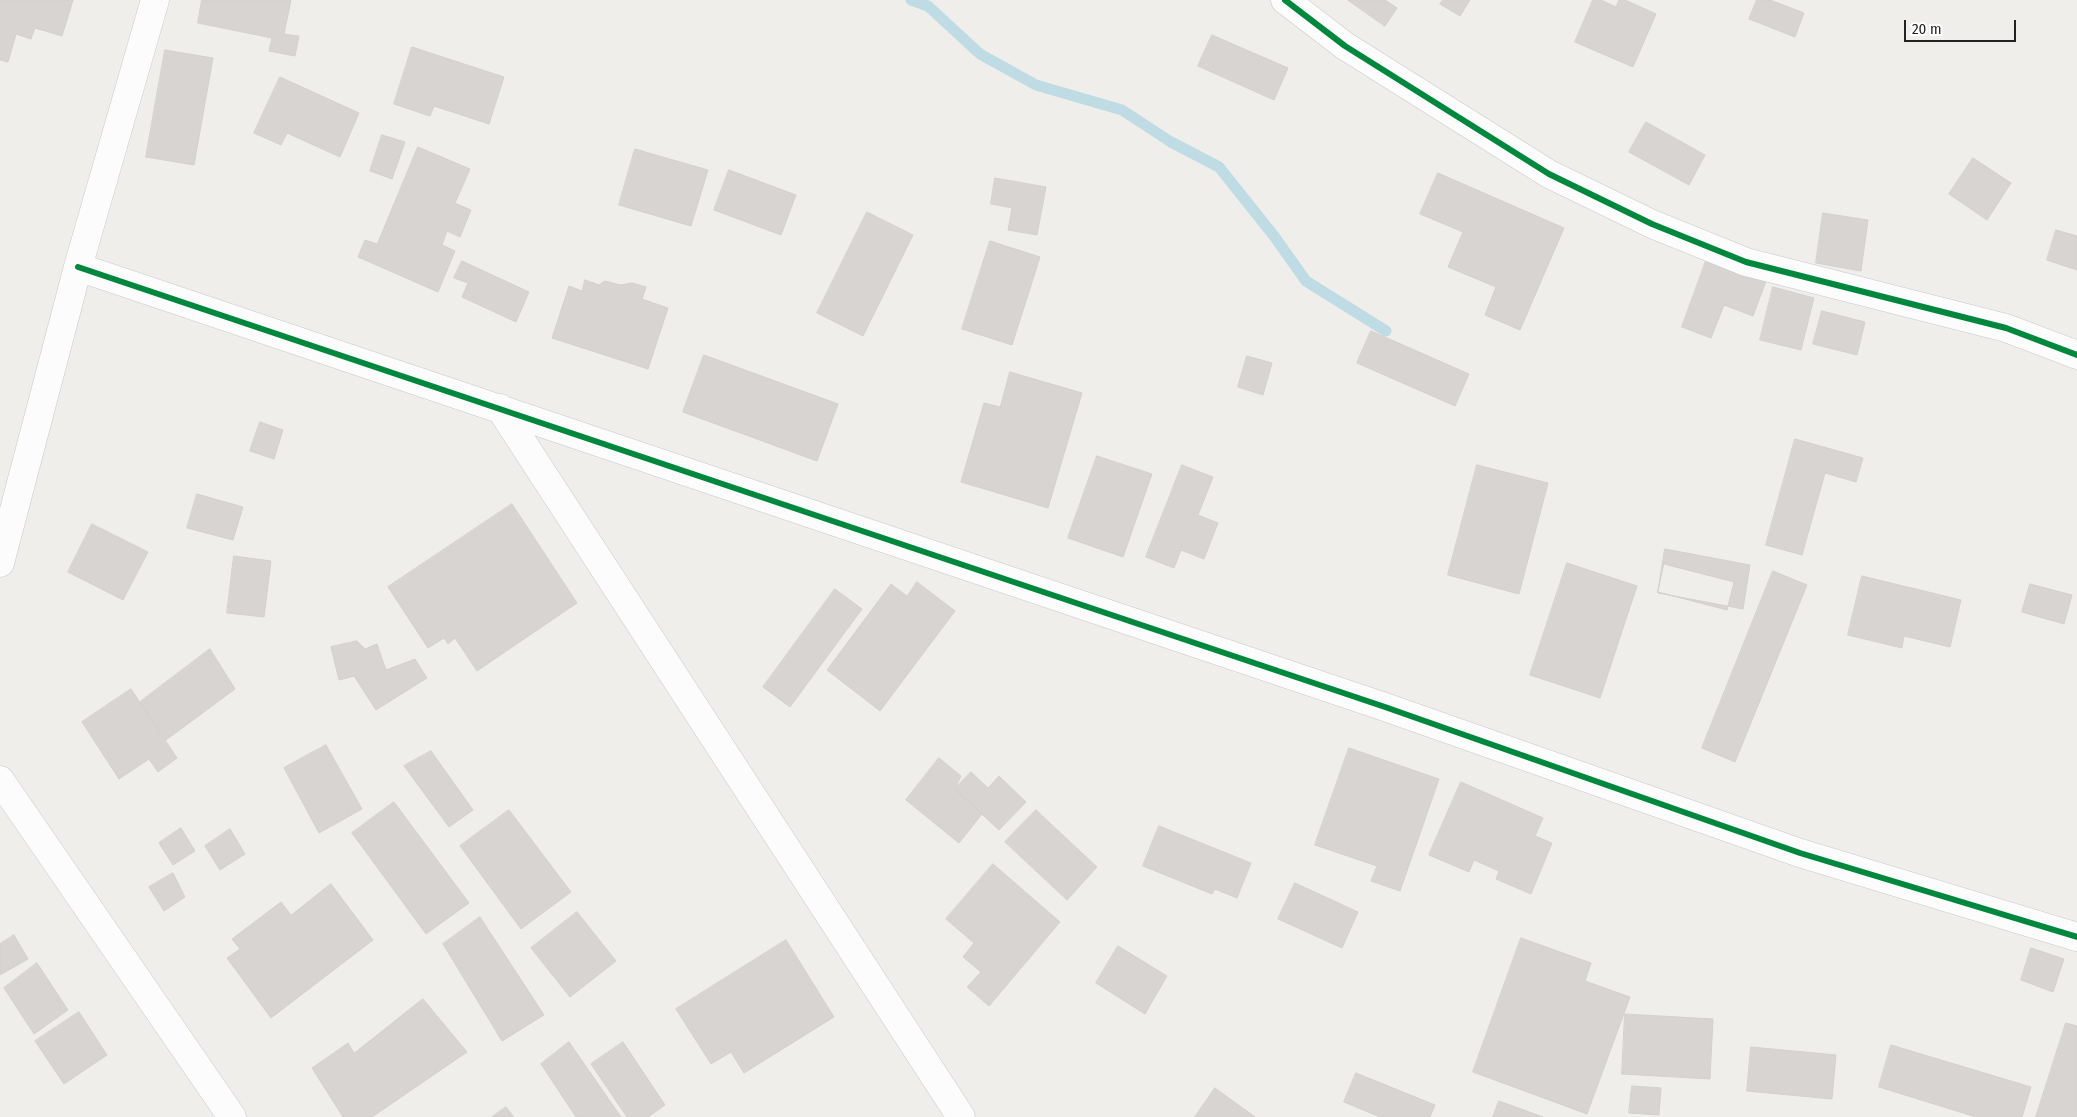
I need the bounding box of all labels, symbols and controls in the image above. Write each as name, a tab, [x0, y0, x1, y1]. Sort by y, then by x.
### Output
scale bar	[1907, 10, 2020, 42]
text: 20 m	[1912, 20, 1942, 38]

